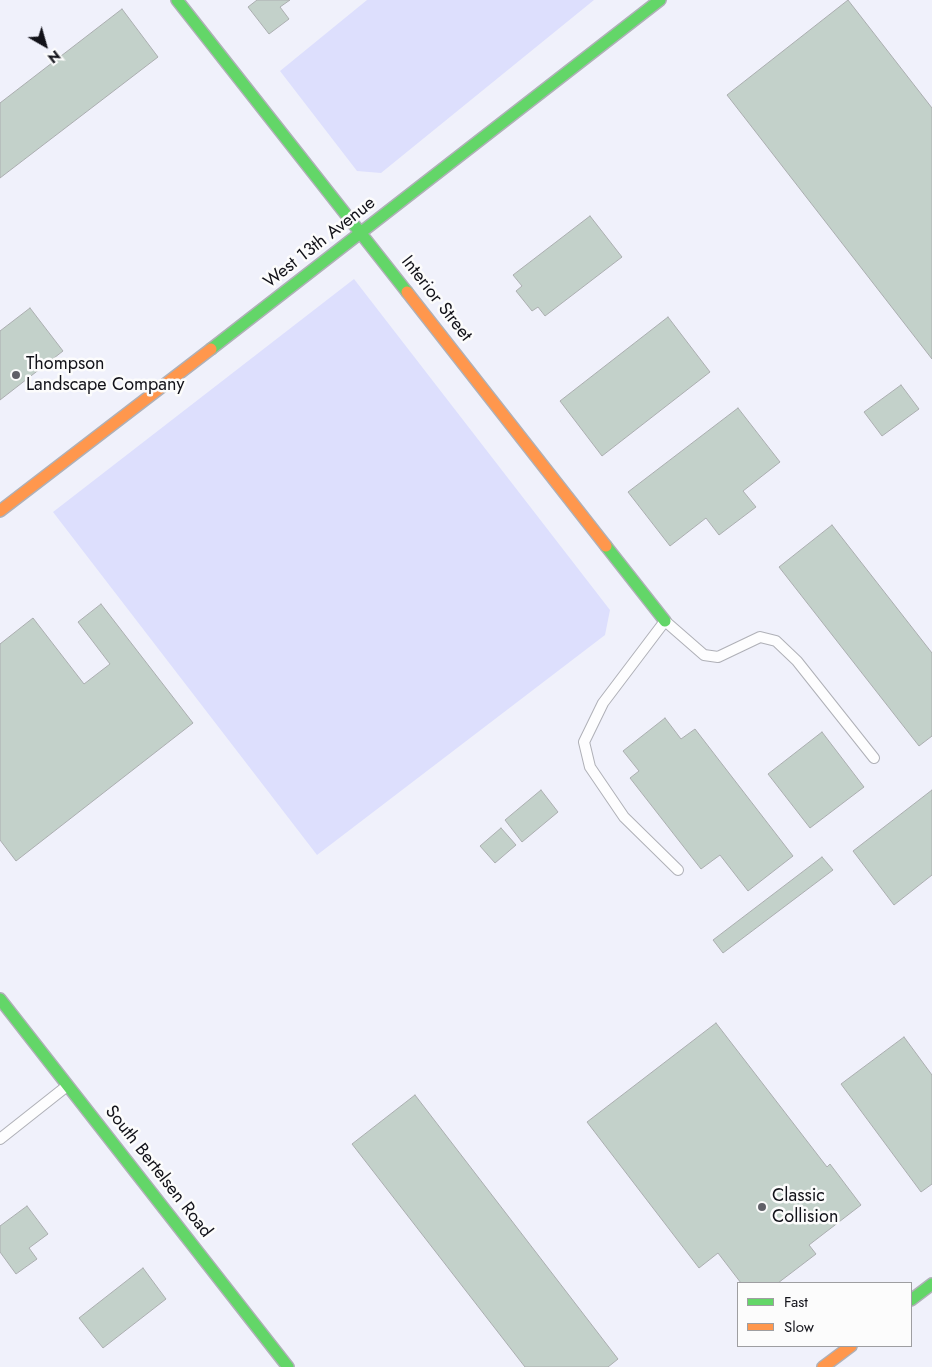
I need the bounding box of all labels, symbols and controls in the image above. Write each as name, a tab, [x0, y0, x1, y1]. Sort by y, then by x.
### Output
north arrow	[20, 20, 70, 70]
text: N	[44, 46, 65, 68]
street label: West 13th Avenue	[260, 193, 380, 293]
street label: Interior Street	[396, 252, 476, 346]
place label: Thompson Landscape Company	[26, 354, 184, 396]
marker: Thompson Landscape Company	[10, 369, 22, 381]
street label: South Bertelsen Road	[100, 1102, 216, 1242]
place label: Classic Collision	[772, 1186, 838, 1228]
marker: Classic Collision	[756, 1201, 768, 1213]
legend	[737, 1282, 912, 1347]
text: Fast	[784, 1291, 808, 1313]
text: Slow	[784, 1316, 814, 1338]

